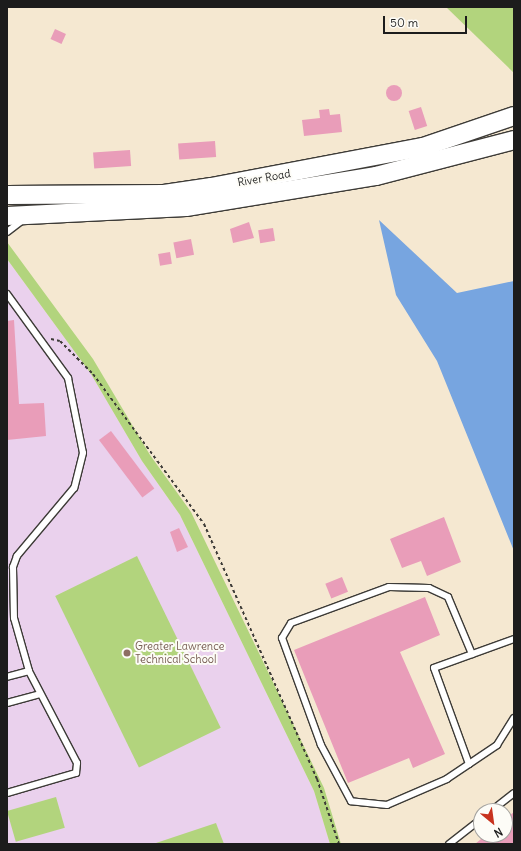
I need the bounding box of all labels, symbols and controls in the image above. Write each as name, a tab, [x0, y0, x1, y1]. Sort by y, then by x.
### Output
scale bar	[385, 8, 469, 34]
text: 50 m	[390, 15, 418, 30]
street label: River Road	[236, 167, 292, 189]
place label: Greater Lawrence Technical School	[135, 640, 225, 666]
marker: Greater Lawrence Technical School	[122, 648, 132, 658]
north arrow	[473, 803, 513, 843]
text: N	[492, 825, 505, 841]

